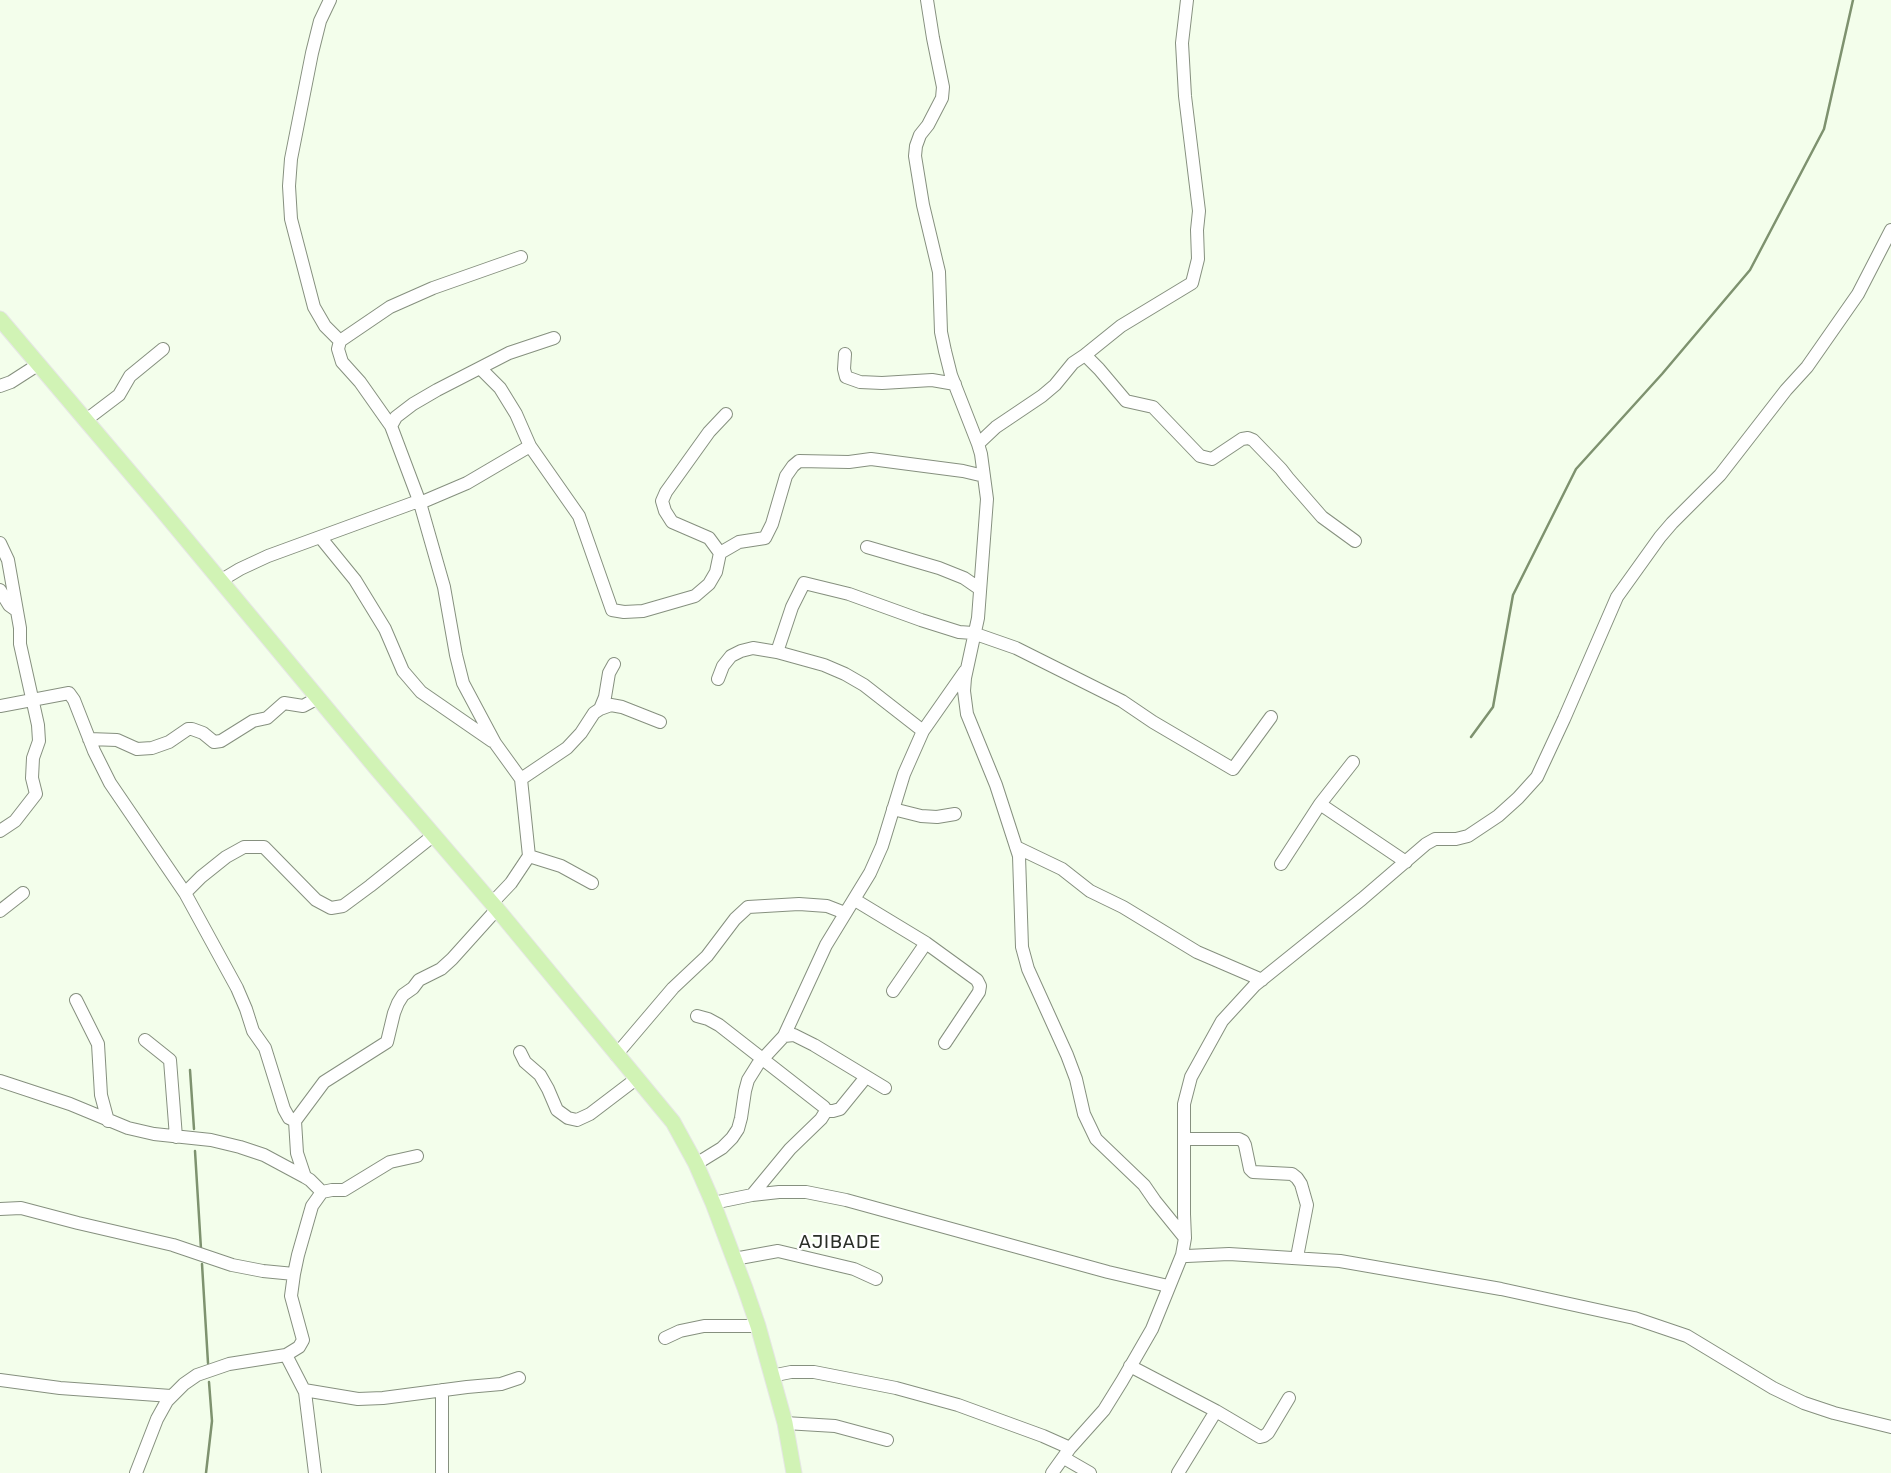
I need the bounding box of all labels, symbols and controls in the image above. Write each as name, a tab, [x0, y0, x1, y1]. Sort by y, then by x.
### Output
district label: AJIBADE	[798, 1232, 882, 1254]

